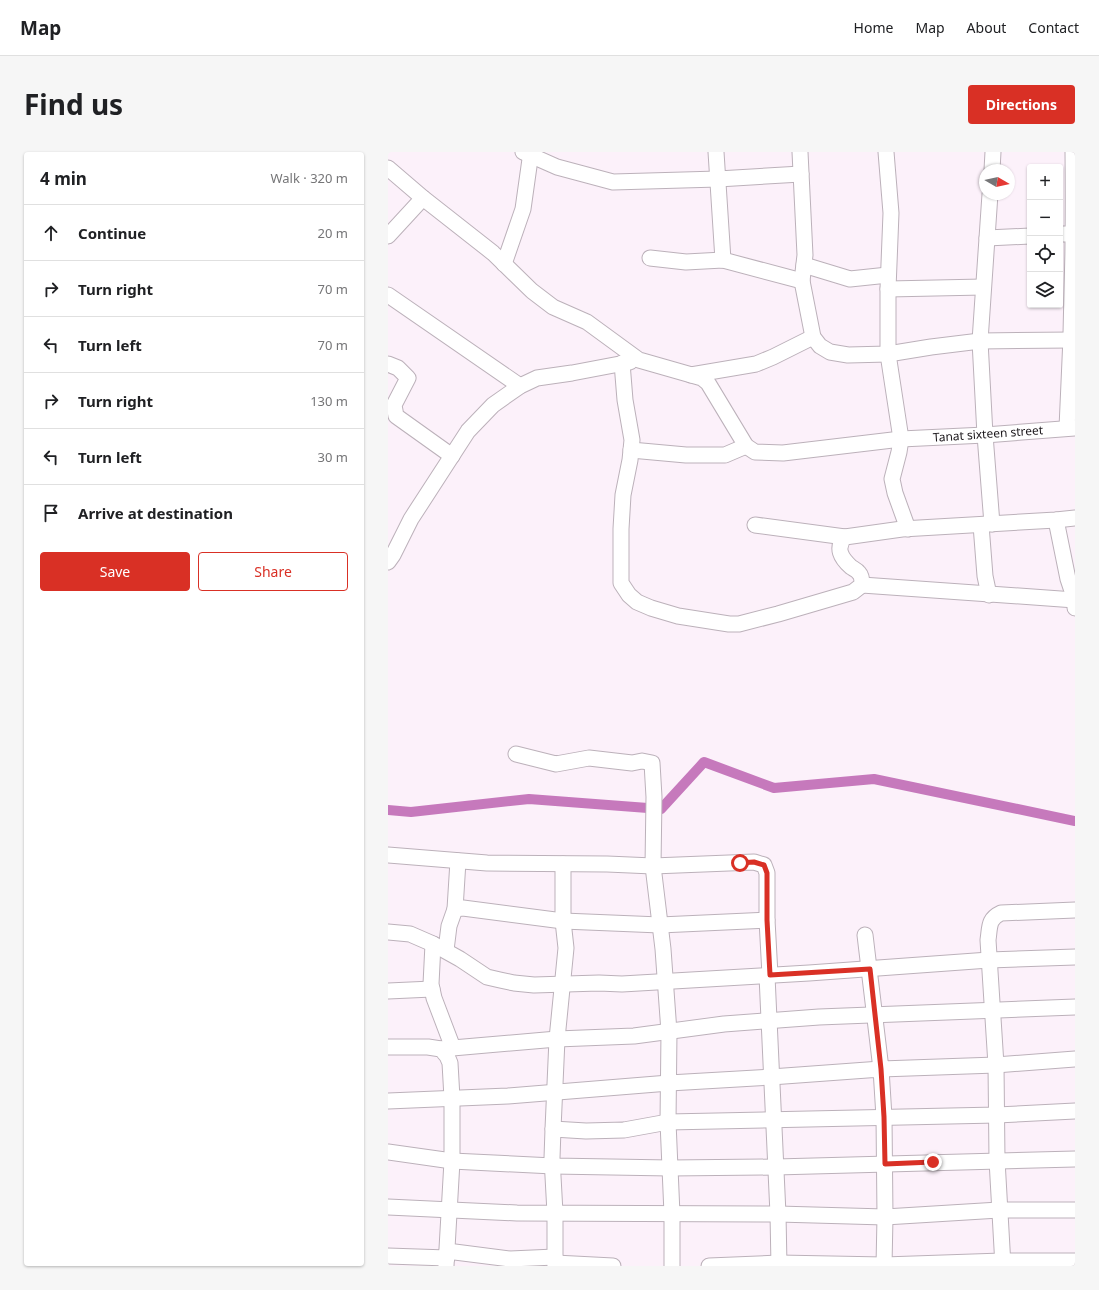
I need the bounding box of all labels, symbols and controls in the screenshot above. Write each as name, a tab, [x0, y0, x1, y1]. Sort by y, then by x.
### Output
text: Map	[20, 15, 61, 41]
text: Home	[854, 18, 893, 37]
text: Map	[915, 18, 945, 37]
text: About	[967, 18, 1006, 37]
text: Contact	[1028, 18, 1079, 37]
text: Find us	[24, 85, 123, 123]
button: Directions	[968, 85, 1075, 124]
north arrow	[979, 164, 1015, 200]
map controls	[1027, 164, 1063, 308]
button: +	[1027, 164, 1063, 200]
text: 4 min	[40, 167, 87, 190]
text: Walk · 320 m	[270, 169, 348, 187]
button: −	[1027, 200, 1063, 236]
icon: ahead	[40, 222, 62, 244]
text: Continue	[78, 223, 146, 243]
text: 20 m	[318, 224, 348, 242]
button: locate	[1027, 236, 1063, 272]
button: layers	[1027, 272, 1063, 308]
icon: right	[40, 278, 62, 300]
text: Turn right	[78, 279, 153, 299]
text: 70 m	[318, 280, 348, 298]
icon: left	[40, 334, 62, 356]
text: Turn left	[78, 335, 142, 355]
text: 70 m	[318, 336, 348, 354]
icon: right	[40, 390, 62, 412]
text: Turn right	[78, 391, 153, 411]
text: 130 m	[310, 392, 348, 410]
street label: Tanat sixteen street	[932, 421, 1044, 446]
icon: left	[40, 446, 62, 468]
text: Turn left	[78, 447, 142, 467]
text: 30 m	[318, 448, 348, 466]
icon: arrive	[40, 502, 62, 524]
text: Arrive at destination	[78, 503, 233, 523]
button: Save	[40, 552, 190, 591]
button: Share	[198, 552, 348, 591]
route start	[731, 854, 749, 872]
route end	[924, 1153, 942, 1171]

